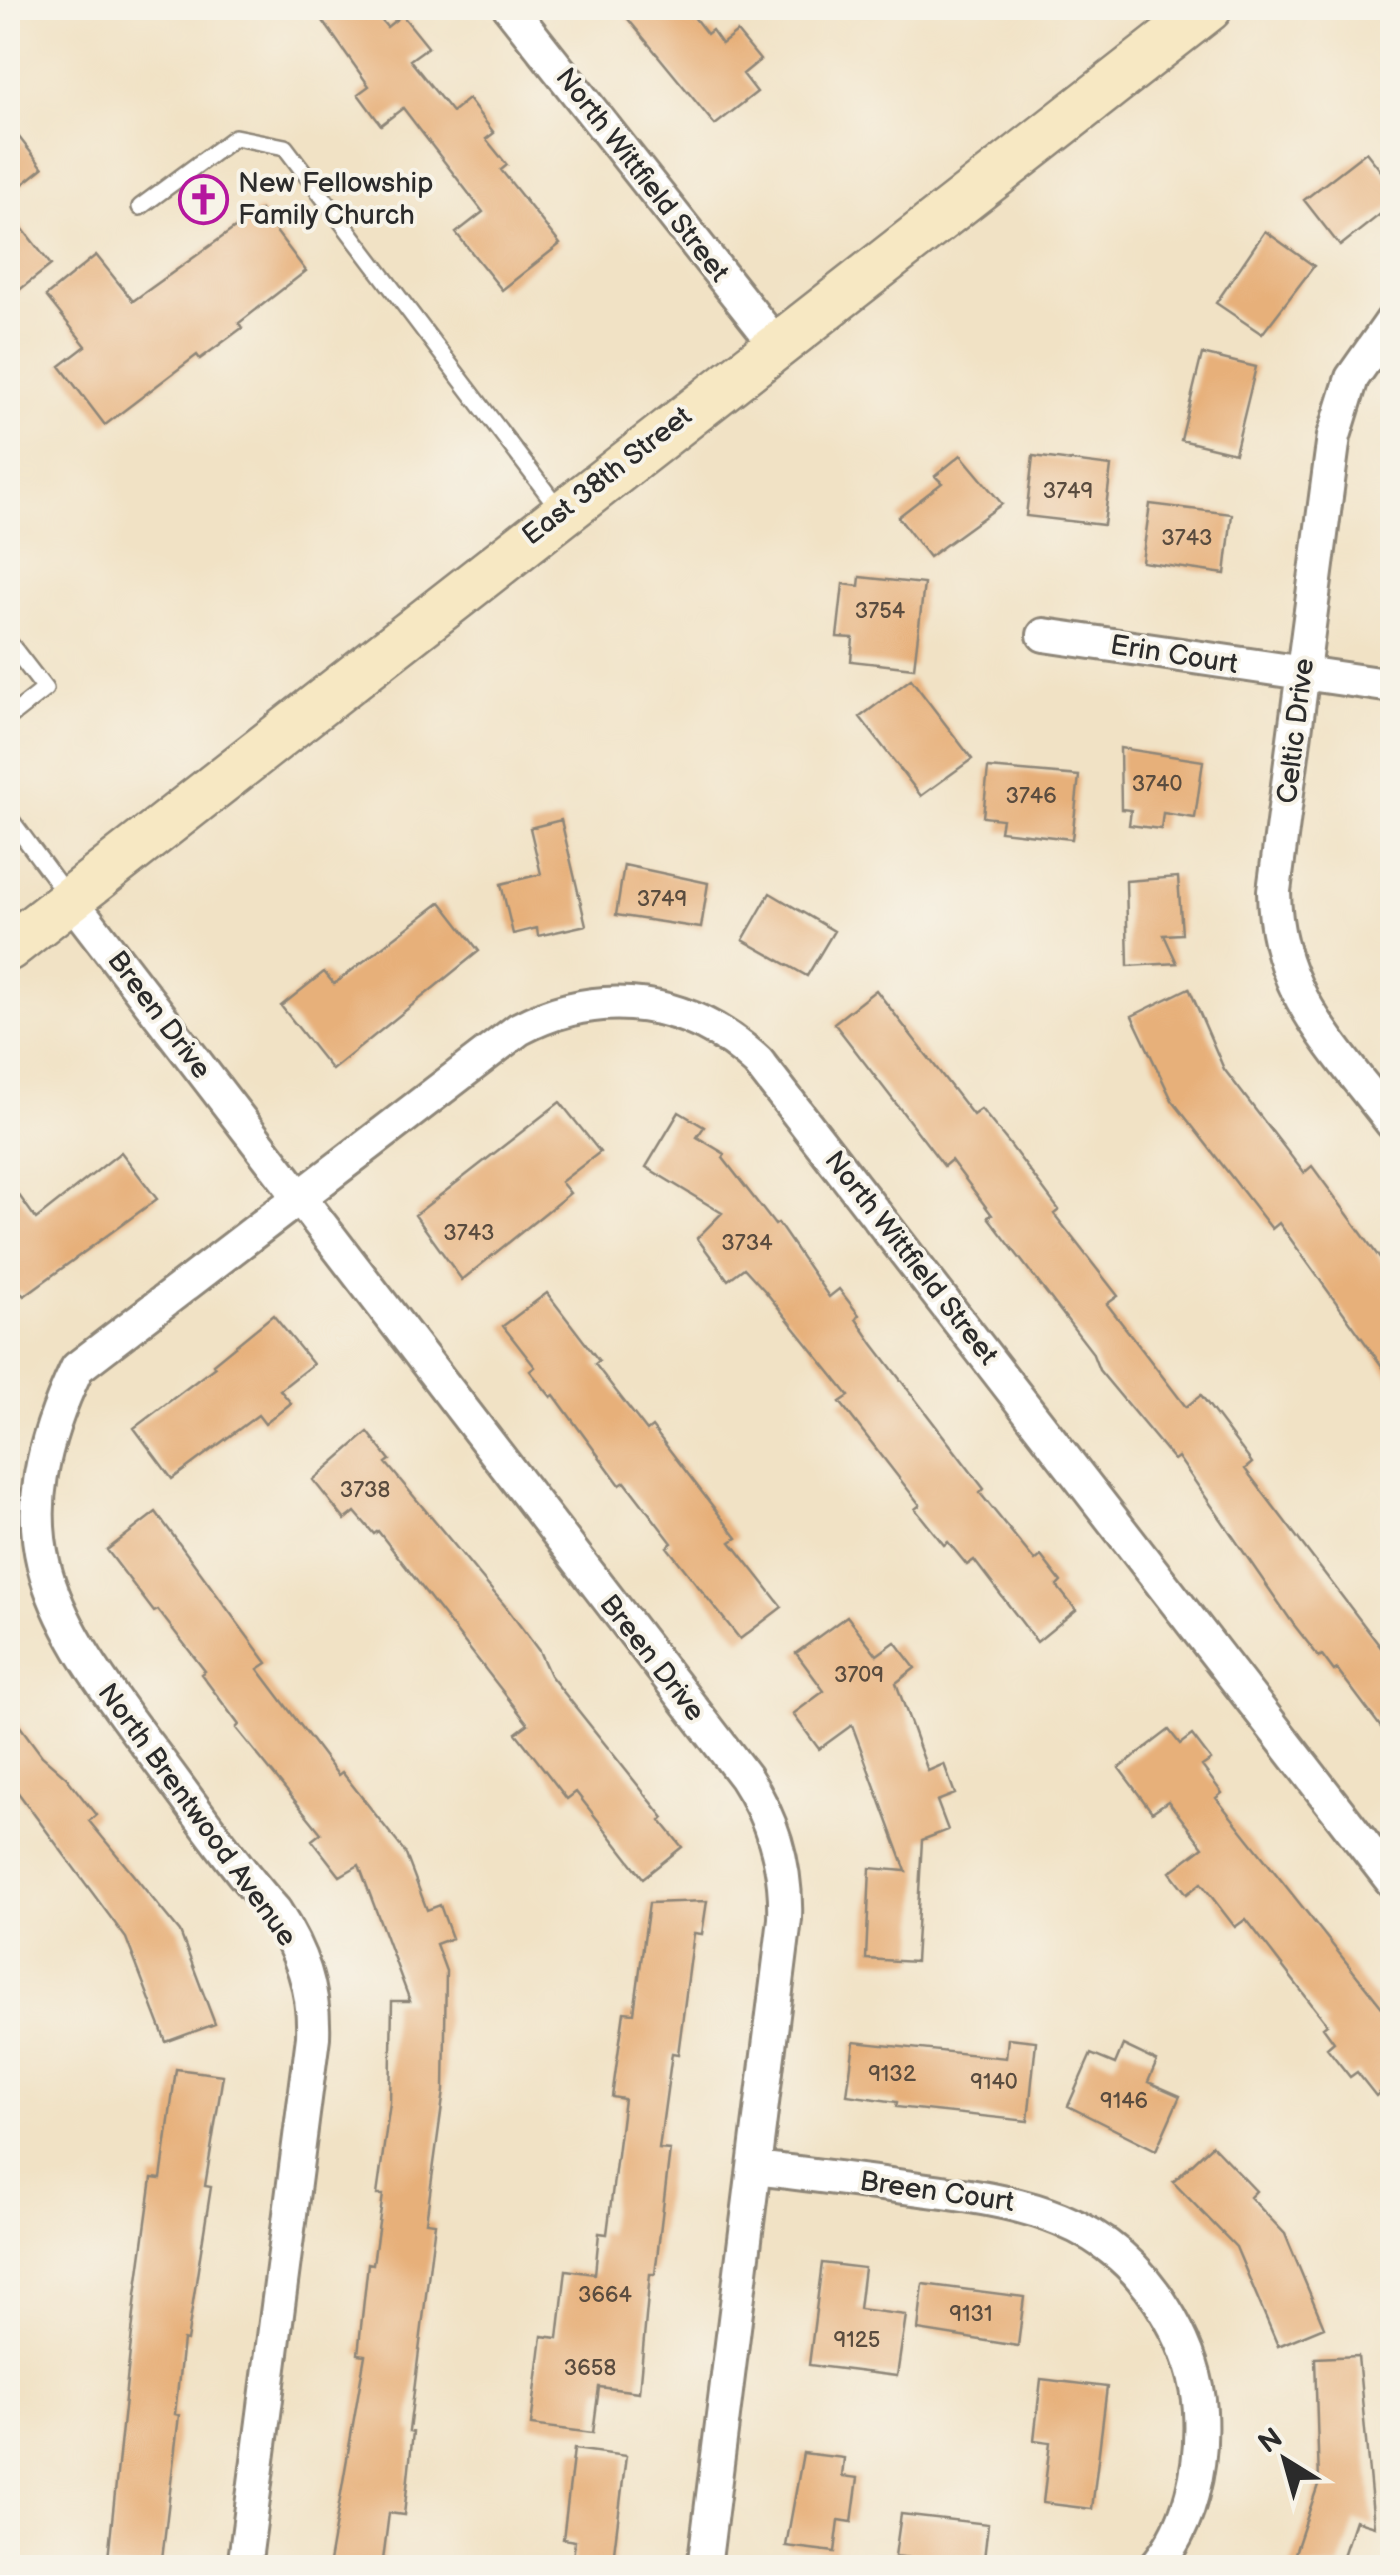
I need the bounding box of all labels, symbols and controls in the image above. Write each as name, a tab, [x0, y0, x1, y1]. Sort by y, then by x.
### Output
street label: North Wittfield Street	[548, 62, 736, 289]
place label: New Fellowship Family Church	[238, 167, 433, 232]
church icon: New Fellowship Family Church	[177, 173, 229, 225]
street label: East 38th Street	[516, 399, 699, 552]
house number: 3749	[1043, 478, 1093, 505]
house number: 3743	[1161, 525, 1213, 552]
house number: 3754	[855, 598, 906, 625]
street label: Erin Court	[1108, 629, 1240, 681]
street label: Celtic Drive	[1271, 656, 1321, 806]
house number: 3740	[1132, 771, 1182, 798]
house number: 3746	[1005, 783, 1057, 810]
house number: 3749	[637, 886, 687, 913]
street label: Breen Drive	[100, 945, 218, 1085]
street label: North Wittfield Street	[817, 1145, 1005, 1372]
house number: 3743	[443, 1220, 495, 1247]
house number: 3734	[721, 1230, 773, 1257]
house number: 3738	[340, 1477, 390, 1504]
street label: Breen Drive	[592, 1588, 712, 1728]
house number: 3709	[834, 1662, 884, 1689]
street label: North Brentwood Avenue	[91, 1677, 303, 1953]
house number: 9132	[868, 2061, 916, 2088]
house number: 9140	[970, 2069, 1018, 2096]
house number: 9146	[1100, 2088, 1148, 2115]
street label: Breen Court	[858, 2165, 1017, 2219]
house number: 3664	[578, 2282, 632, 2309]
house number: 9131	[949, 2301, 993, 2328]
house number: 9125	[834, 2327, 880, 2354]
house number: 3658	[564, 2355, 616, 2382]
north arrow	[1235, 2410, 1335, 2510]
text: N	[1253, 2422, 1289, 2461]

